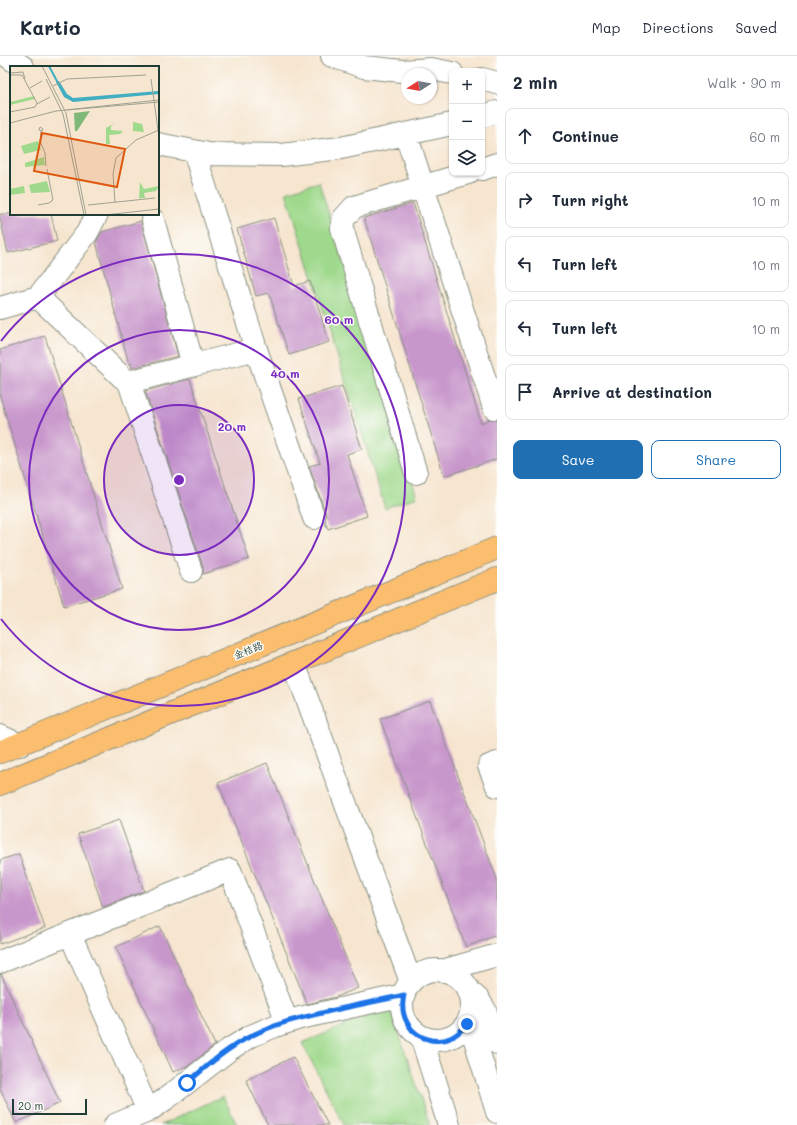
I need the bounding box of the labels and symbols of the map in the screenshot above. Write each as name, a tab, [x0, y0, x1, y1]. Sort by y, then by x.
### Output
inset map	[10, 66, 159, 215]
north arrow	[401, 68, 437, 104]
text: 60 m	[325, 311, 353, 327]
text: 40 m	[270, 365, 300, 381]
text: 20 m	[218, 418, 246, 434]
centre of rings	[172, 473, 186, 487]
street label: 金桔路	[231, 638, 265, 662]
route end	[458, 1015, 476, 1033]
route start	[178, 1074, 196, 1092]
scale bar	[12, 1097, 87, 1116]

